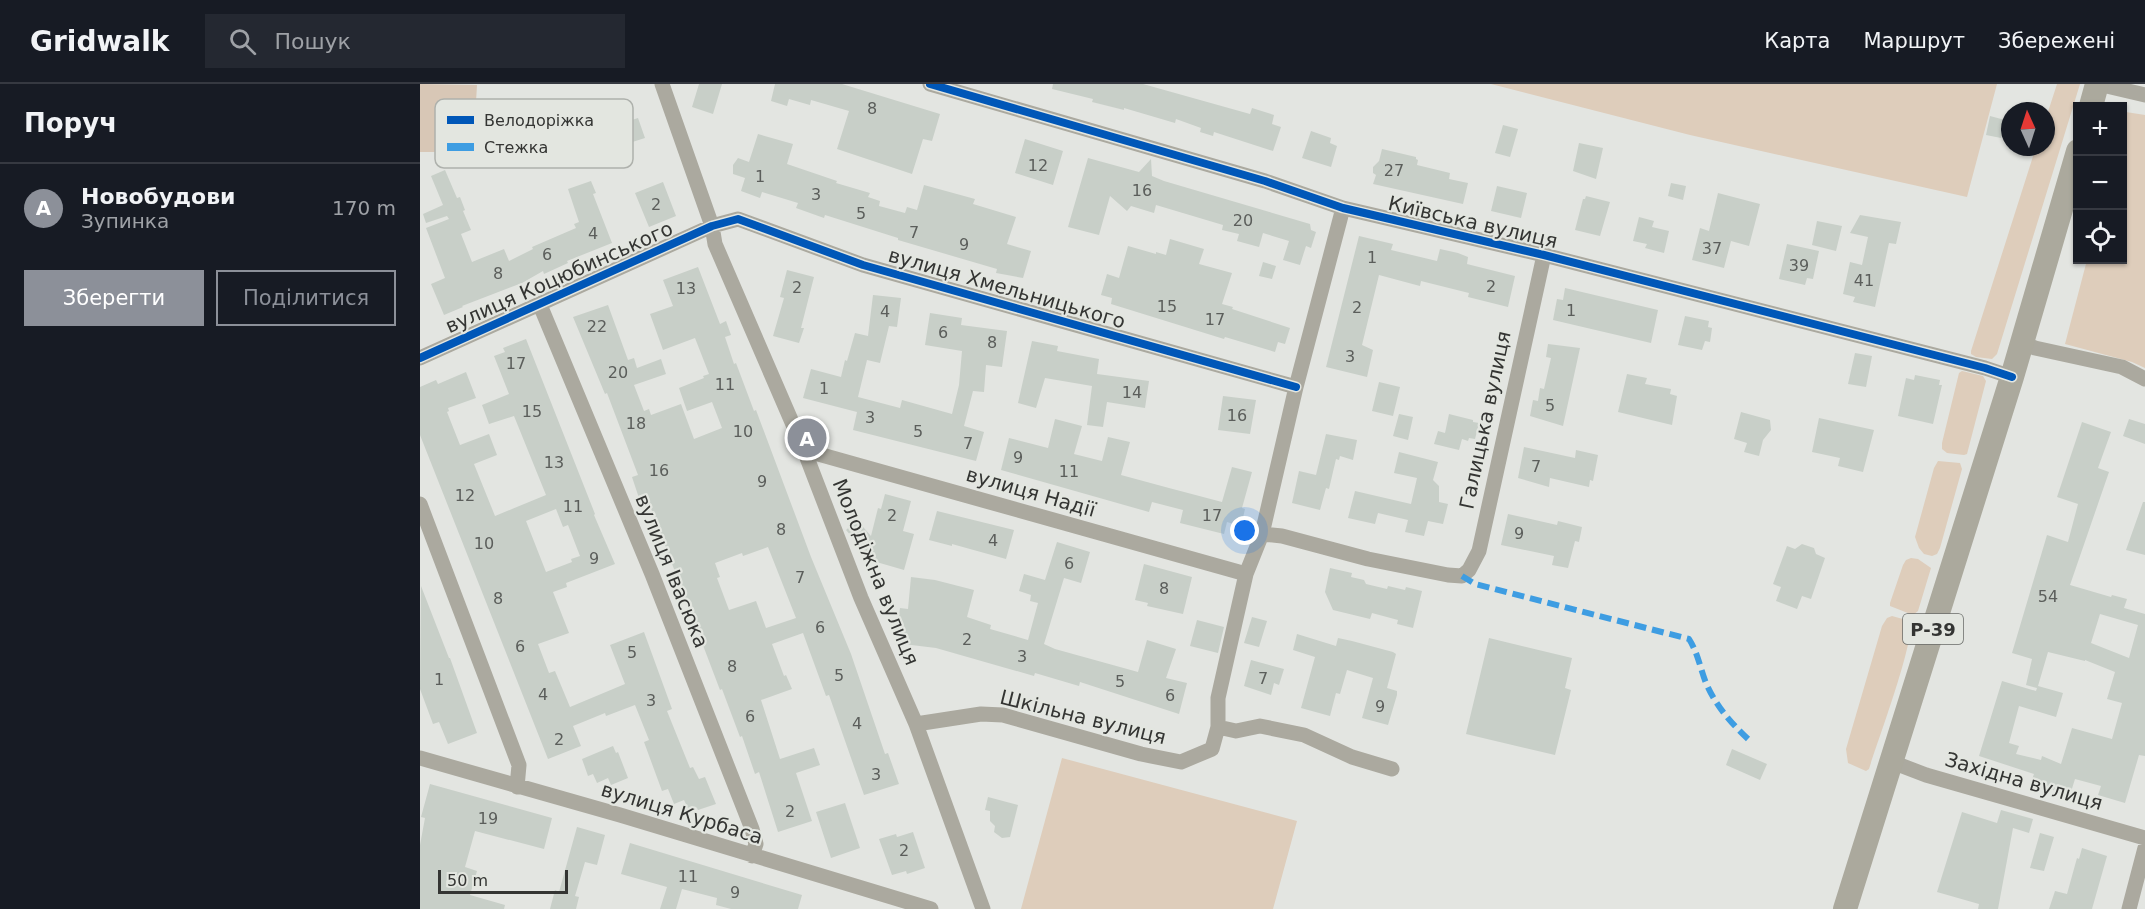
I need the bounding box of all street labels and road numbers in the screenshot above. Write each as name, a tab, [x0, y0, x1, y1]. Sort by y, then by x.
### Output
street label: Київська вулиця	[1386, 191, 1560, 253]
street label: вулиця Коцюбинського	[442, 216, 676, 338]
street label: вулиця Хмельницького	[886, 243, 1128, 333]
street label: Галицька вулиця	[1454, 329, 1516, 511]
street label: вулиця Надії	[963, 462, 1099, 522]
street label: Молодіжна вулиця	[828, 475, 924, 669]
street label: вулиця Івасюка	[630, 491, 714, 651]
road number: Р-39	[1903, 614, 1963, 644]
street label: Шкільна вулиця	[997, 685, 1169, 749]
street label: Західна вулиця	[1942, 747, 2106, 815]
street label: вулиця Курбаса	[598, 777, 766, 849]

